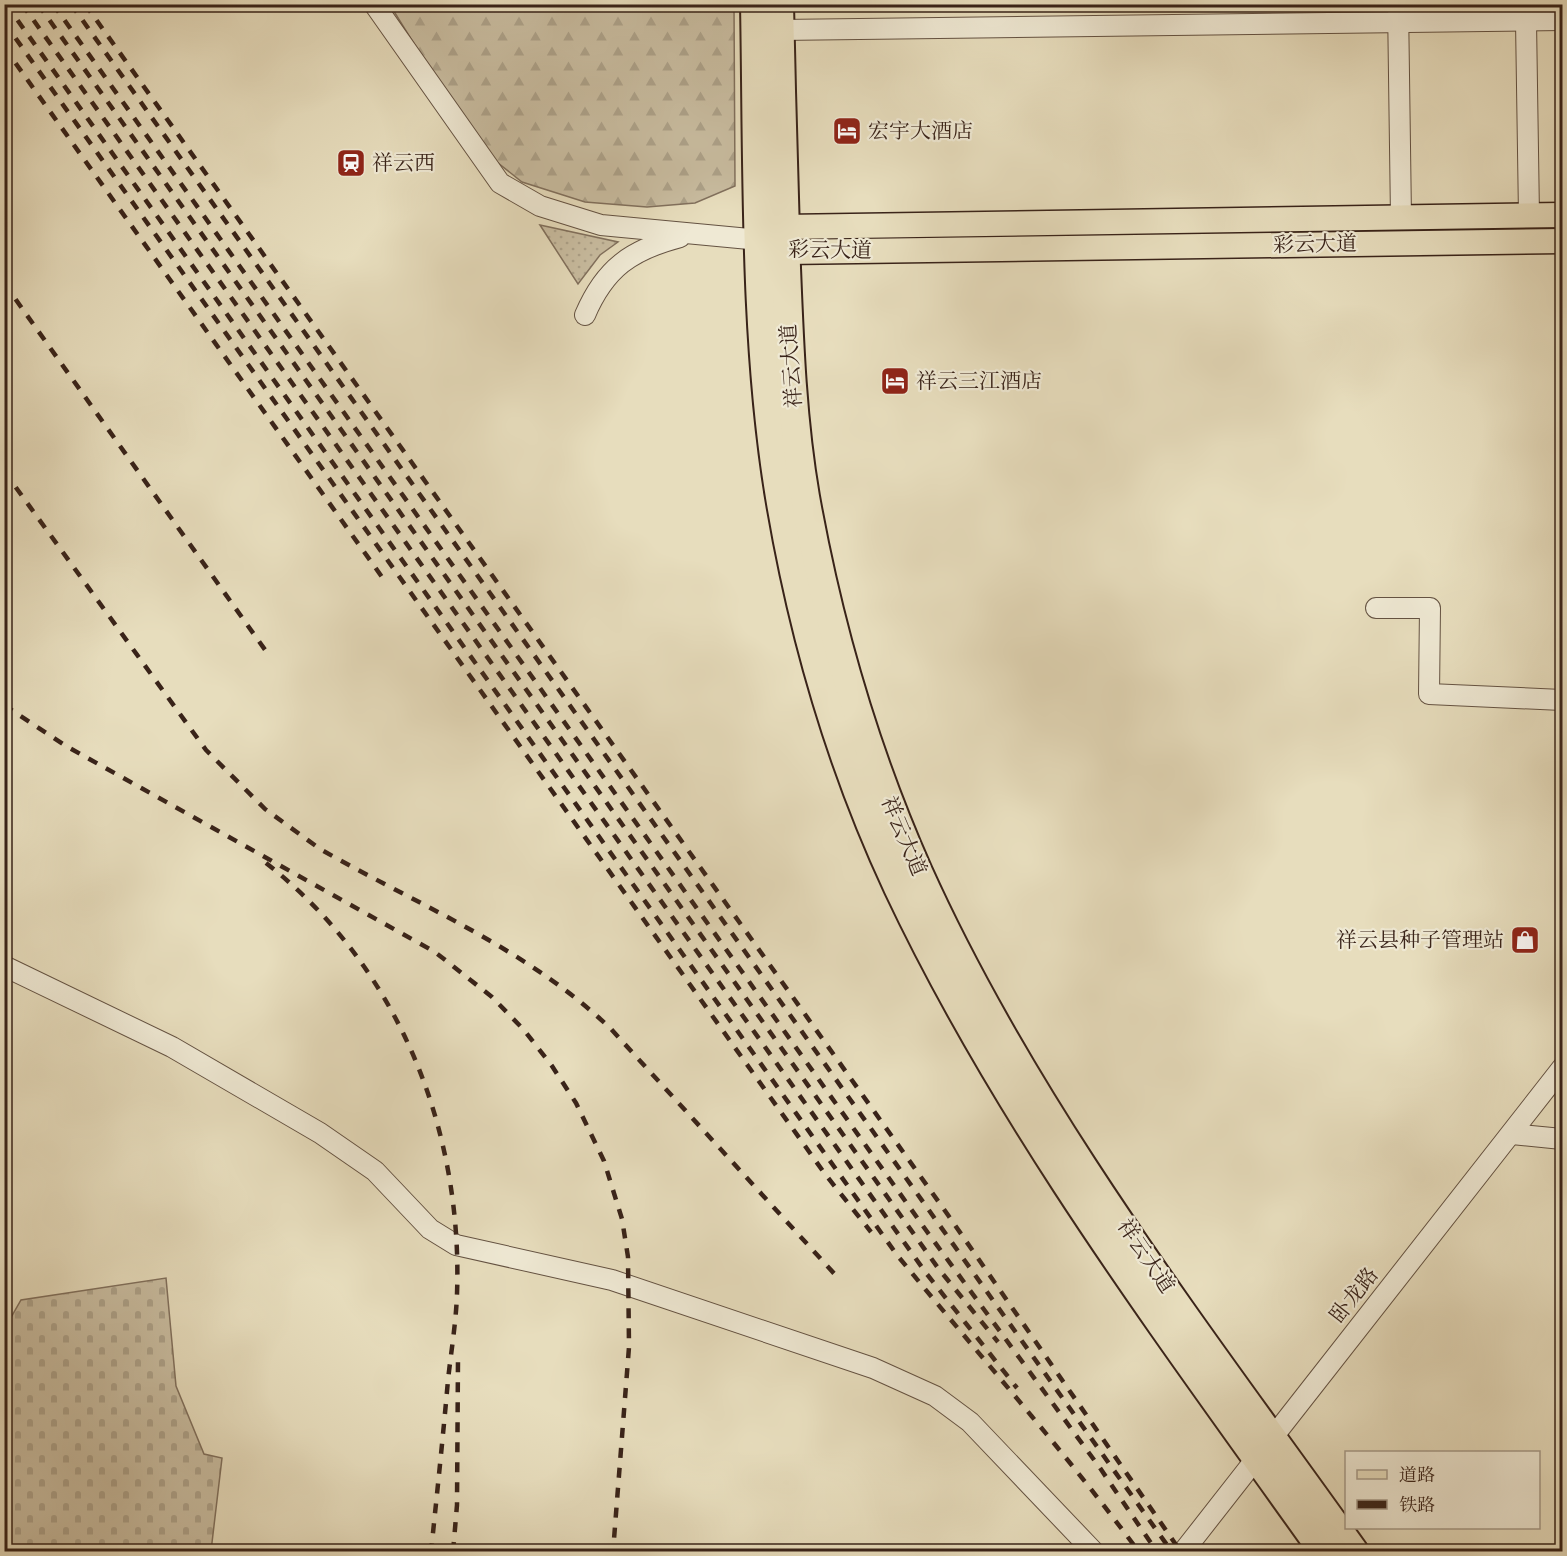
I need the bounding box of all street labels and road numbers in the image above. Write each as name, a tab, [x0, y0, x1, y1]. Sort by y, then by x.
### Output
street label: 彩云大道	[1273, 231, 1357, 259]
street label: 彩云大道	[788, 237, 872, 265]
street label: 祥云大道	[776, 323, 808, 409]
street label: 祥云大道	[875, 793, 931, 880]
street label: 祥云大道	[1111, 1214, 1179, 1299]
street label: 卧龙路	[1325, 1263, 1384, 1328]

